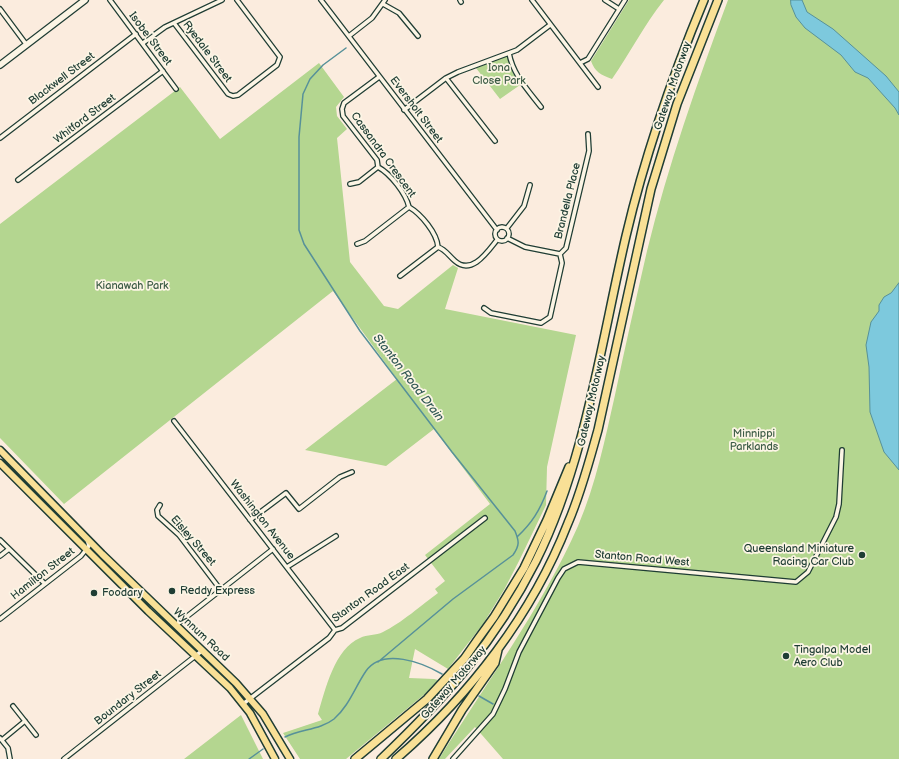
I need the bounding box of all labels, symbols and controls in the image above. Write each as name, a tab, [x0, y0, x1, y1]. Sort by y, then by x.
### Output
street label: Isobel Street	[126, 10, 174, 68]
street label: Ryedale Street	[180, 19, 234, 85]
street label: Gateway Motorway	[652, 40, 694, 132]
street label: Blackwell Street	[26, 50, 98, 108]
park label: Iona Close Park	[472, 61, 526, 87]
street label: Eversholt Street	[387, 74, 445, 146]
street label: Whitford Street	[51, 91, 119, 147]
street label: Cassandra Crescent	[348, 110, 418, 200]
street label: Brandella Place	[552, 161, 584, 241]
park label: Kianawah Park	[96, 279, 168, 293]
water label: Stanton Road Drain	[369, 332, 447, 424]
street label: Gateway Motorway	[575, 354, 609, 448]
park label: Minnippi Parklands	[730, 427, 778, 453]
street label: Washington Avenue	[227, 477, 297, 563]
street label: Eisley Street	[168, 513, 218, 569]
place label: Queensland Miniature Racing Car Club	[744, 542, 854, 568]
street label: Hamilton Street	[9, 545, 77, 603]
street label: Stanton Road West	[594, 548, 690, 570]
marker: Queensland Miniature Racing Car Club	[857, 550, 867, 560]
street label: Stanton Road East	[330, 560, 412, 626]
place label: Reddy Express	[180, 584, 255, 598]
place label: Foodary	[102, 586, 143, 600]
marker: Reddy Express	[167, 586, 177, 596]
marker: Foodary	[89, 588, 99, 598]
street label: Wynnum Road	[170, 606, 232, 664]
place label: Tingalpa Model Aero Club	[794, 643, 871, 669]
street label: Gateway Motorway	[419, 644, 489, 722]
marker: Tingalpa Model Aero Club	[781, 651, 791, 661]
street label: Boundary Street	[92, 668, 164, 728]

